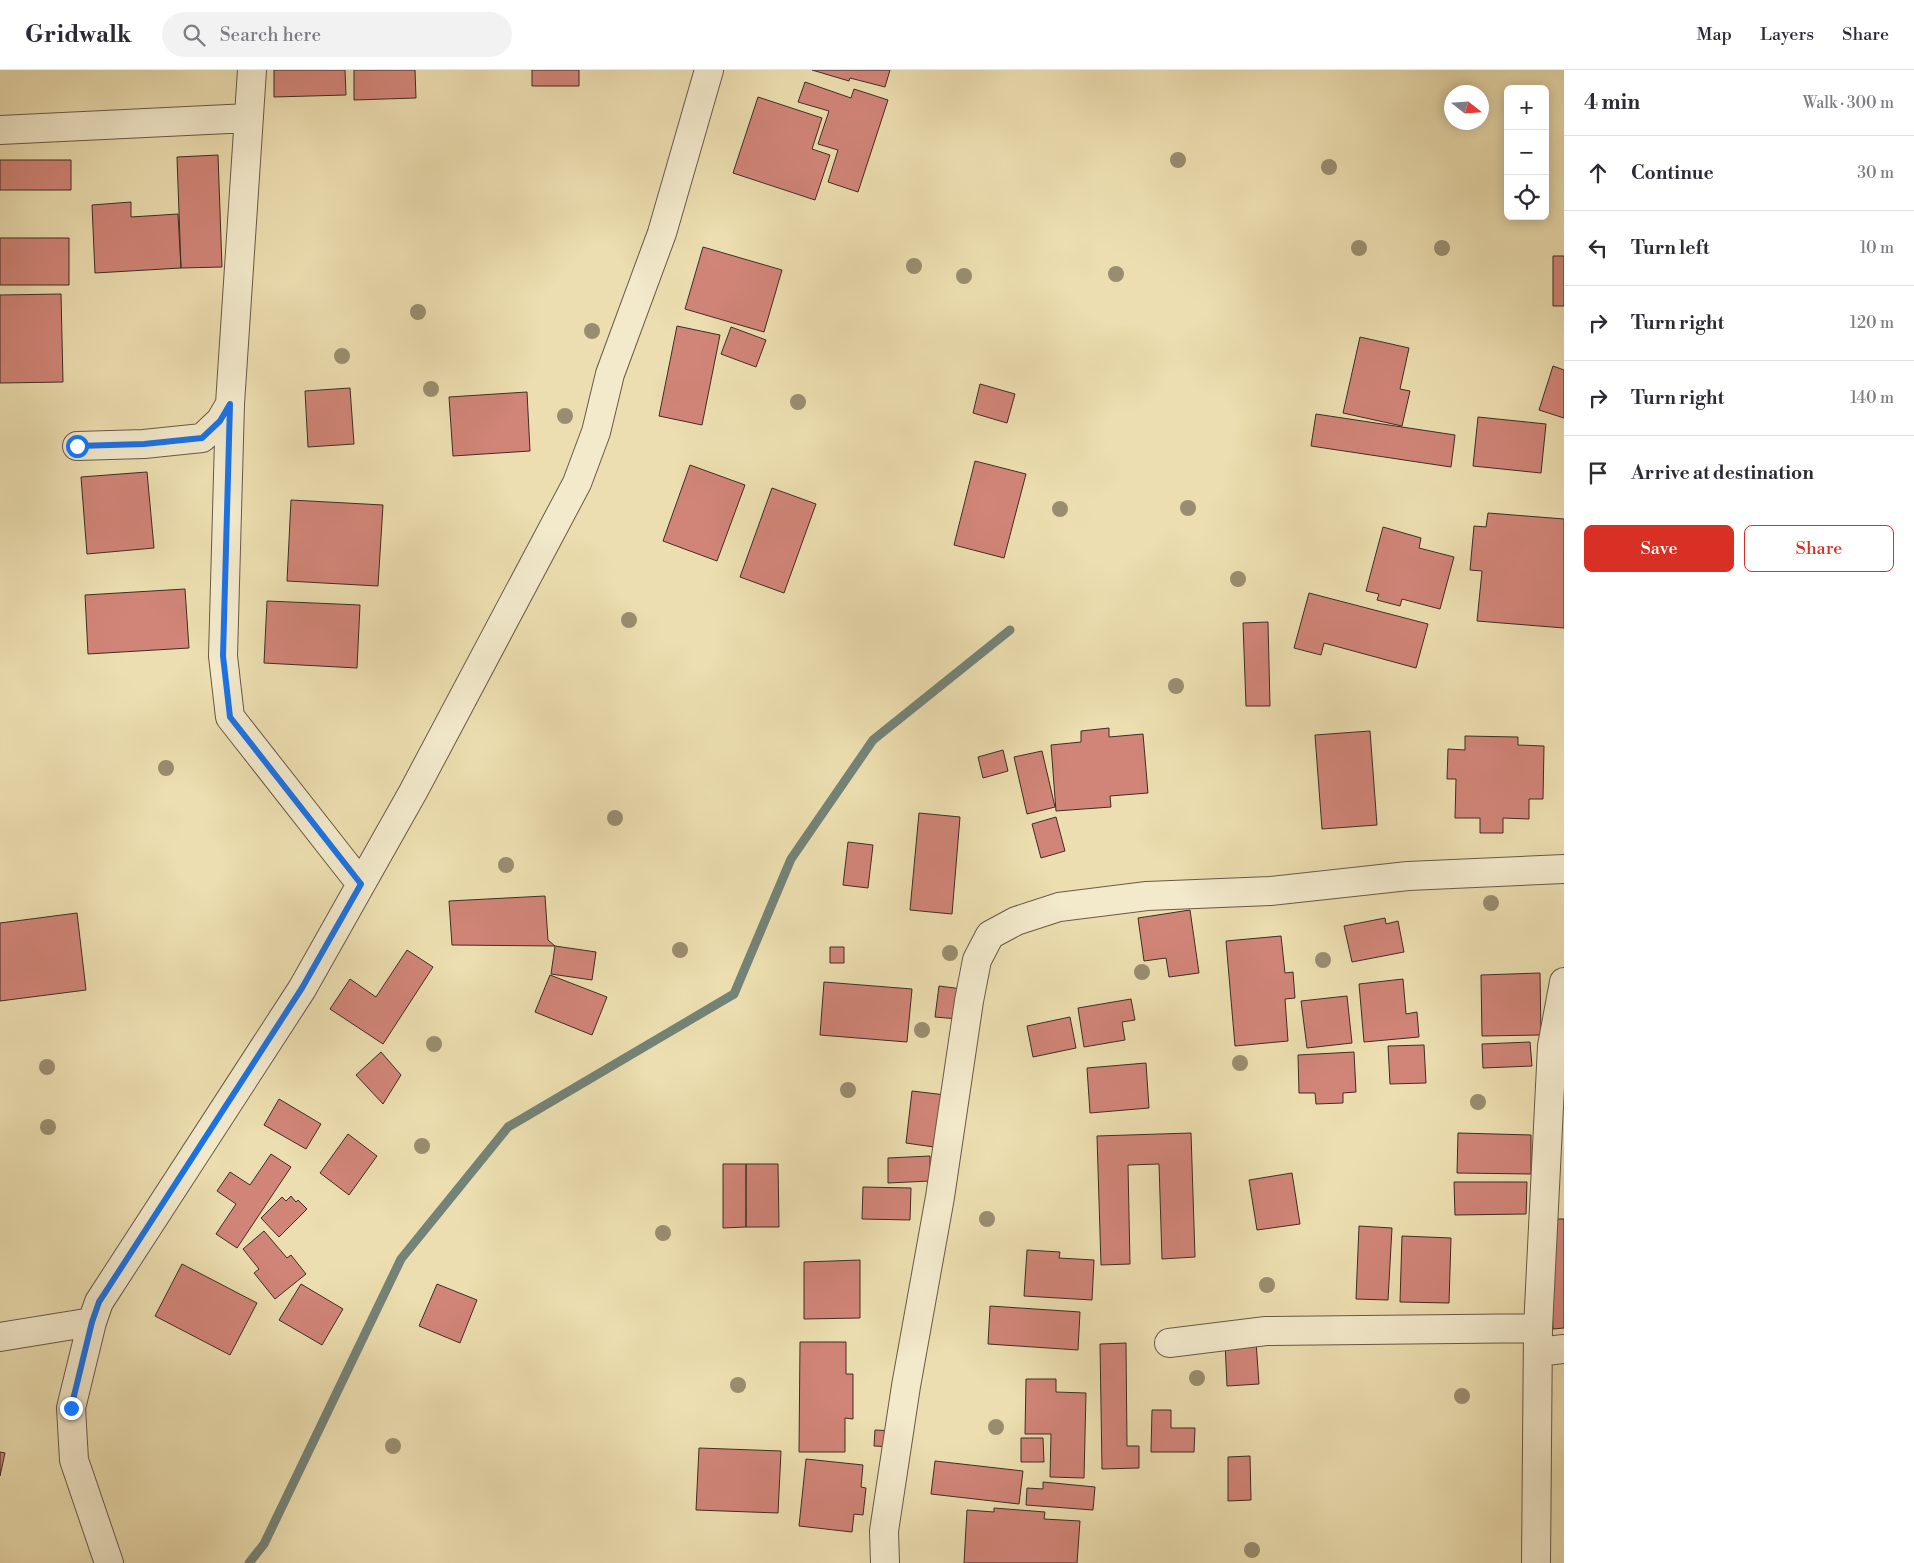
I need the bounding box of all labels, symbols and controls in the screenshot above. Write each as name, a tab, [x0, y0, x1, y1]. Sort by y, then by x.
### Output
search box	[162, 12, 512, 57]
text: Gridwalk	[25, 20, 132, 50]
icon: search	[180, 21, 208, 49]
text: Search here	[220, 23, 321, 47]
text: Map	[1697, 23, 1732, 46]
text: Layers	[1760, 23, 1814, 46]
text: Share	[1842, 23, 1889, 46]
north arrow	[1444, 85, 1489, 130]
map controls	[1504, 85, 1549, 220]
button: +	[1504, 85, 1549, 130]
text: 4 min	[1584, 90, 1640, 116]
text: Walk · 300 m	[1803, 93, 1894, 113]
button: −	[1504, 130, 1549, 175]
icon: ahead	[1584, 159, 1612, 187]
text: Continue	[1631, 161, 1714, 185]
text: 30 m	[1857, 163, 1894, 183]
button: locate	[1504, 175, 1549, 220]
icon: left	[1584, 234, 1612, 262]
text: Turn left	[1631, 236, 1710, 260]
text: 10 m	[1860, 238, 1894, 258]
icon: right	[1584, 309, 1612, 337]
text: Turn right	[1631, 311, 1724, 335]
text: 120 m	[1850, 313, 1894, 333]
icon: right	[1584, 384, 1612, 412]
text: Turn right	[1631, 386, 1724, 410]
text: 140 m	[1850, 388, 1894, 408]
route start	[66, 435, 89, 458]
icon: arrive	[1584, 459, 1612, 487]
text: Arrive at destination	[1631, 461, 1814, 485]
button: Save	[1584, 525, 1734, 572]
button: Share	[1744, 525, 1894, 572]
route end	[60, 1397, 83, 1420]

